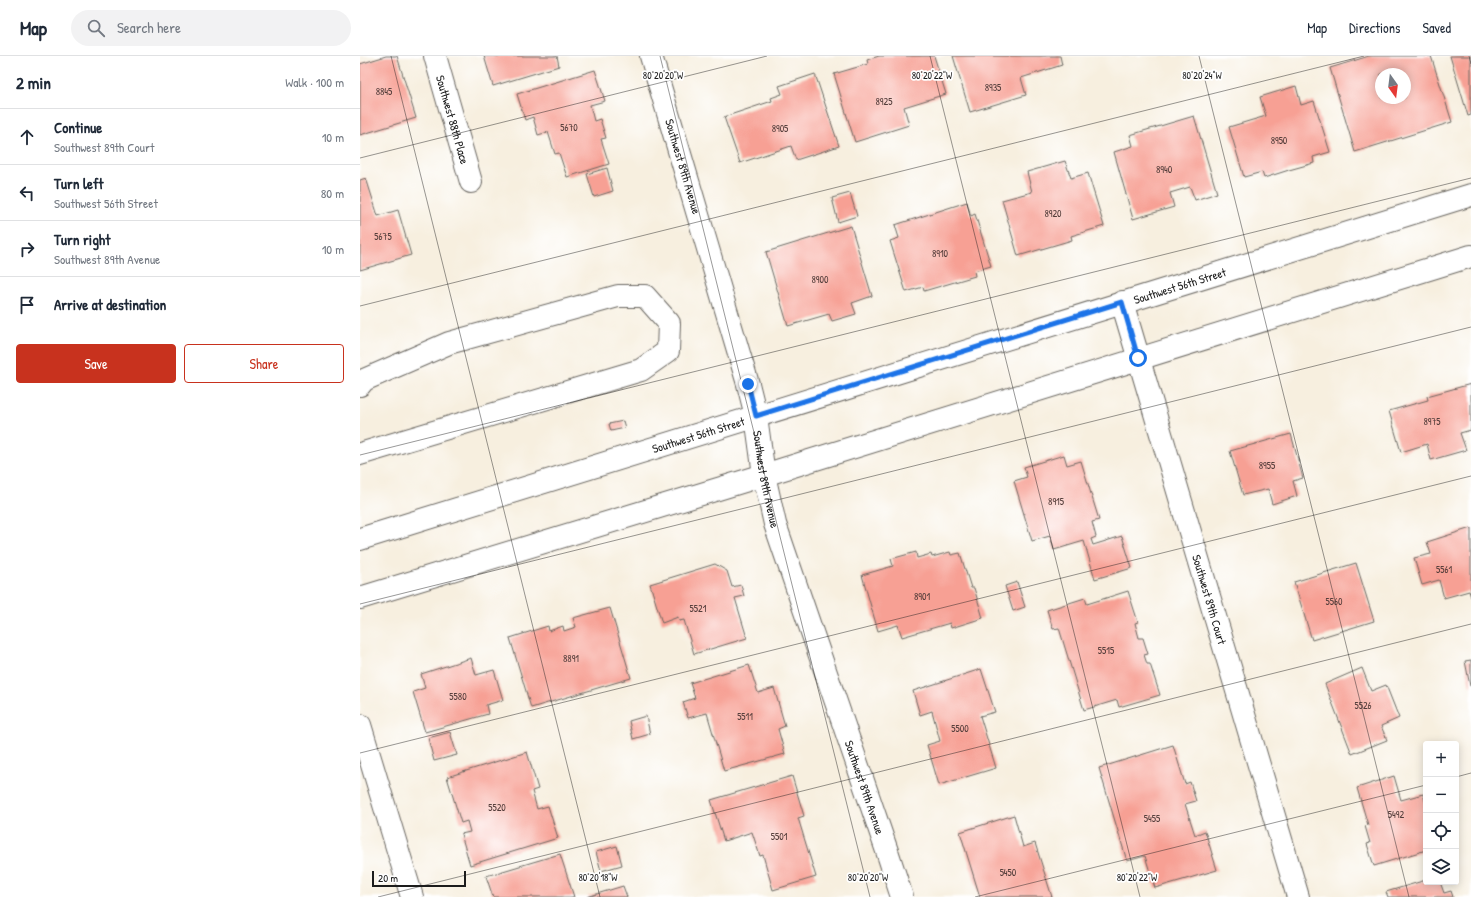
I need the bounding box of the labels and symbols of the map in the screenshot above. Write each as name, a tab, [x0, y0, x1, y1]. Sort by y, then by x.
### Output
north arrow	[1375, 68, 1411, 104]
text: 80°20'20"W	[643, 69, 684, 82]
text: 80°20'22"W	[912, 69, 953, 82]
text: 80°20'24"W	[1182, 69, 1223, 82]
street label: Southwest 88th Place	[432, 73, 474, 166]
house number: 8935	[985, 81, 1002, 94]
house number: 8845	[376, 85, 393, 98]
house number: 8925	[876, 95, 893, 108]
street label: Southwest 89th Avenue	[662, 117, 706, 216]
house number: 5670	[560, 121, 578, 134]
house number: 8905	[772, 122, 789, 135]
house number: 8950	[1271, 134, 1288, 147]
house number: 8940	[1156, 163, 1173, 176]
house number: 8920	[1044, 207, 1062, 220]
house number: 5675	[374, 230, 392, 243]
house number: 8910	[932, 247, 949, 260]
street label: Southwest 56th Street	[1131, 263, 1229, 308]
house number: 8900	[812, 273, 829, 286]
route start	[1129, 349, 1147, 367]
route end	[739, 375, 757, 393]
street label: Southwest 56th Street	[650, 412, 747, 457]
house number: 8975	[1423, 415, 1441, 428]
street label: Southwest 89th Avenue	[750, 430, 784, 530]
house number: 8955	[1259, 459, 1276, 472]
house number: 8915	[1048, 495, 1065, 508]
street label: Southwest 89th Court	[1189, 552, 1231, 647]
house number: 5561	[1436, 563, 1452, 576]
house number: 8901	[914, 590, 930, 603]
house number: 5560	[1326, 595, 1343, 608]
house number: 5521	[690, 602, 707, 615]
house number: 5515	[1098, 644, 1115, 657]
house number: 8891	[563, 652, 579, 665]
house number: 5580	[449, 690, 467, 703]
house number: 5526	[1354, 699, 1372, 712]
house number: 5511	[737, 710, 753, 723]
house number: 5500	[951, 722, 969, 735]
street label: Southwest 89th Avenue	[841, 738, 889, 837]
house number: 5520	[488, 801, 506, 814]
house number: 5492	[1388, 808, 1404, 821]
house number: 5455	[1144, 812, 1161, 825]
house number: 5501	[771, 830, 788, 843]
house number: 5450	[1000, 866, 1017, 879]
scale bar	[372, 869, 466, 888]
text: 80°20'18"W	[578, 871, 618, 884]
text: 80°20'20"W	[848, 871, 889, 884]
text: 80°20'22"W	[1117, 871, 1158, 884]

